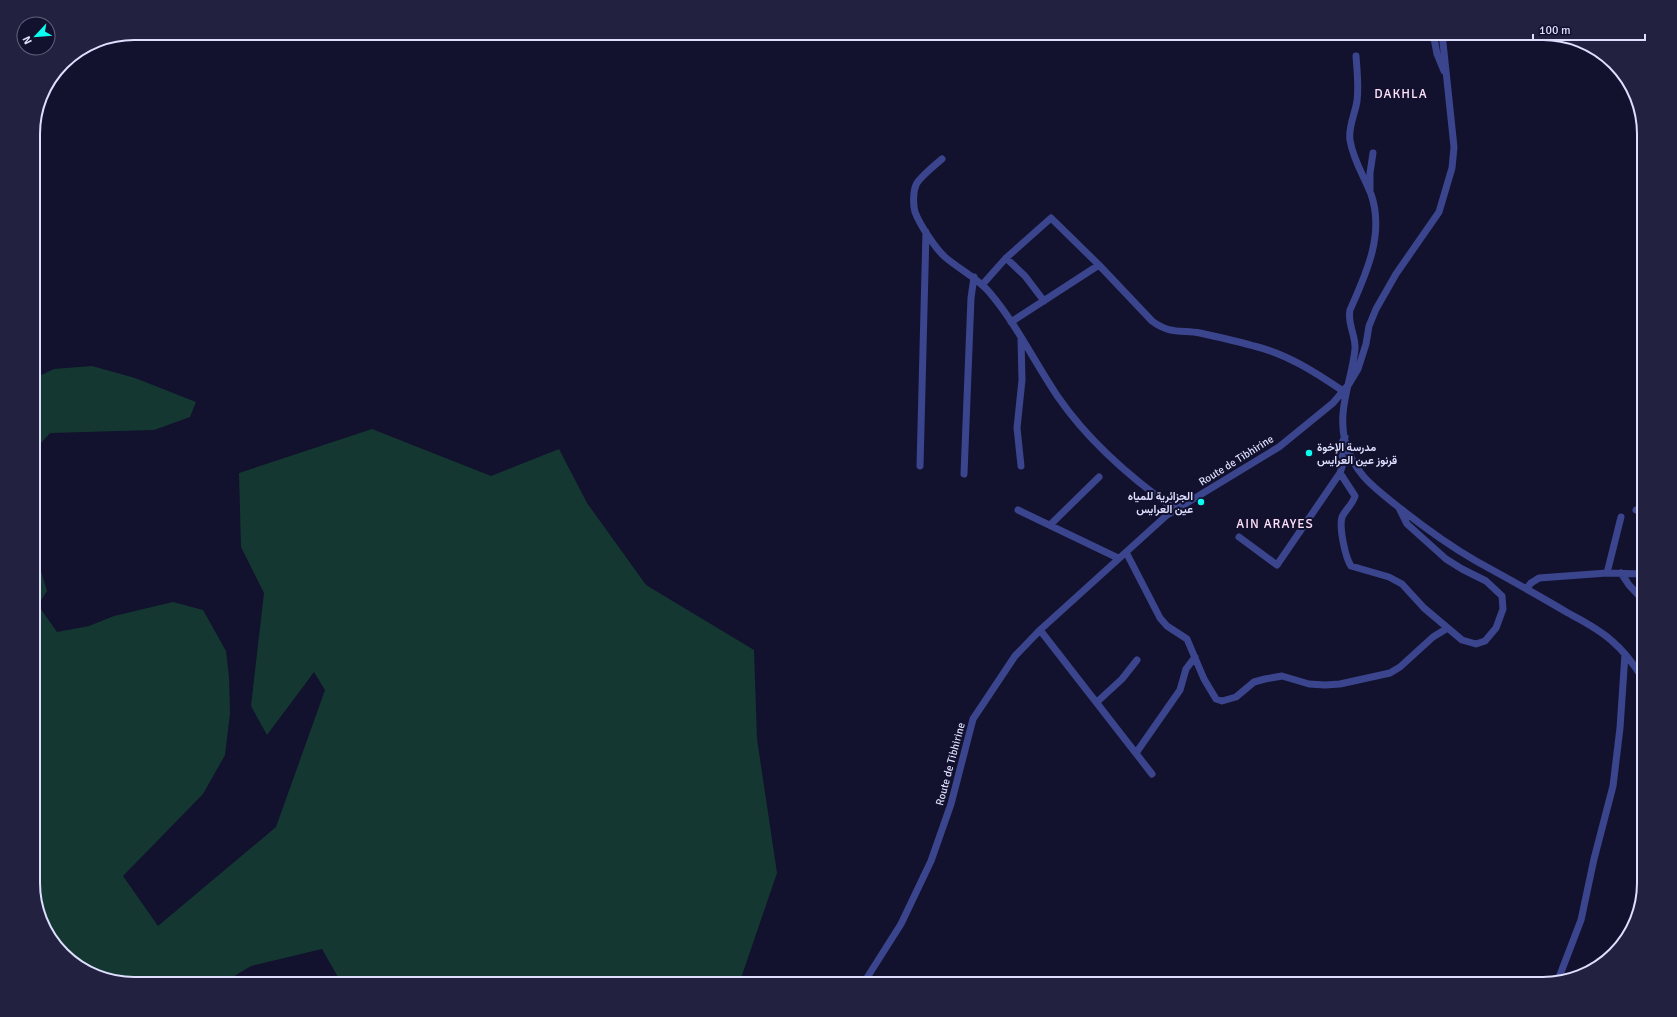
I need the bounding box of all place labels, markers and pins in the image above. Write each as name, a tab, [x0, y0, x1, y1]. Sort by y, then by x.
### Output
place label: مدرسة الإخوة قرنوز عين العرايس	[1317, 441, 1397, 467]
marker: مدرسة الإخوة قرنوز عين العرايس	[1304, 448, 1314, 458]
place label: الجزائرية للمياه عين العرايس	[1128, 490, 1193, 516]
marker: الجزائرية للمياه عين العرايس	[1196, 497, 1206, 507]

